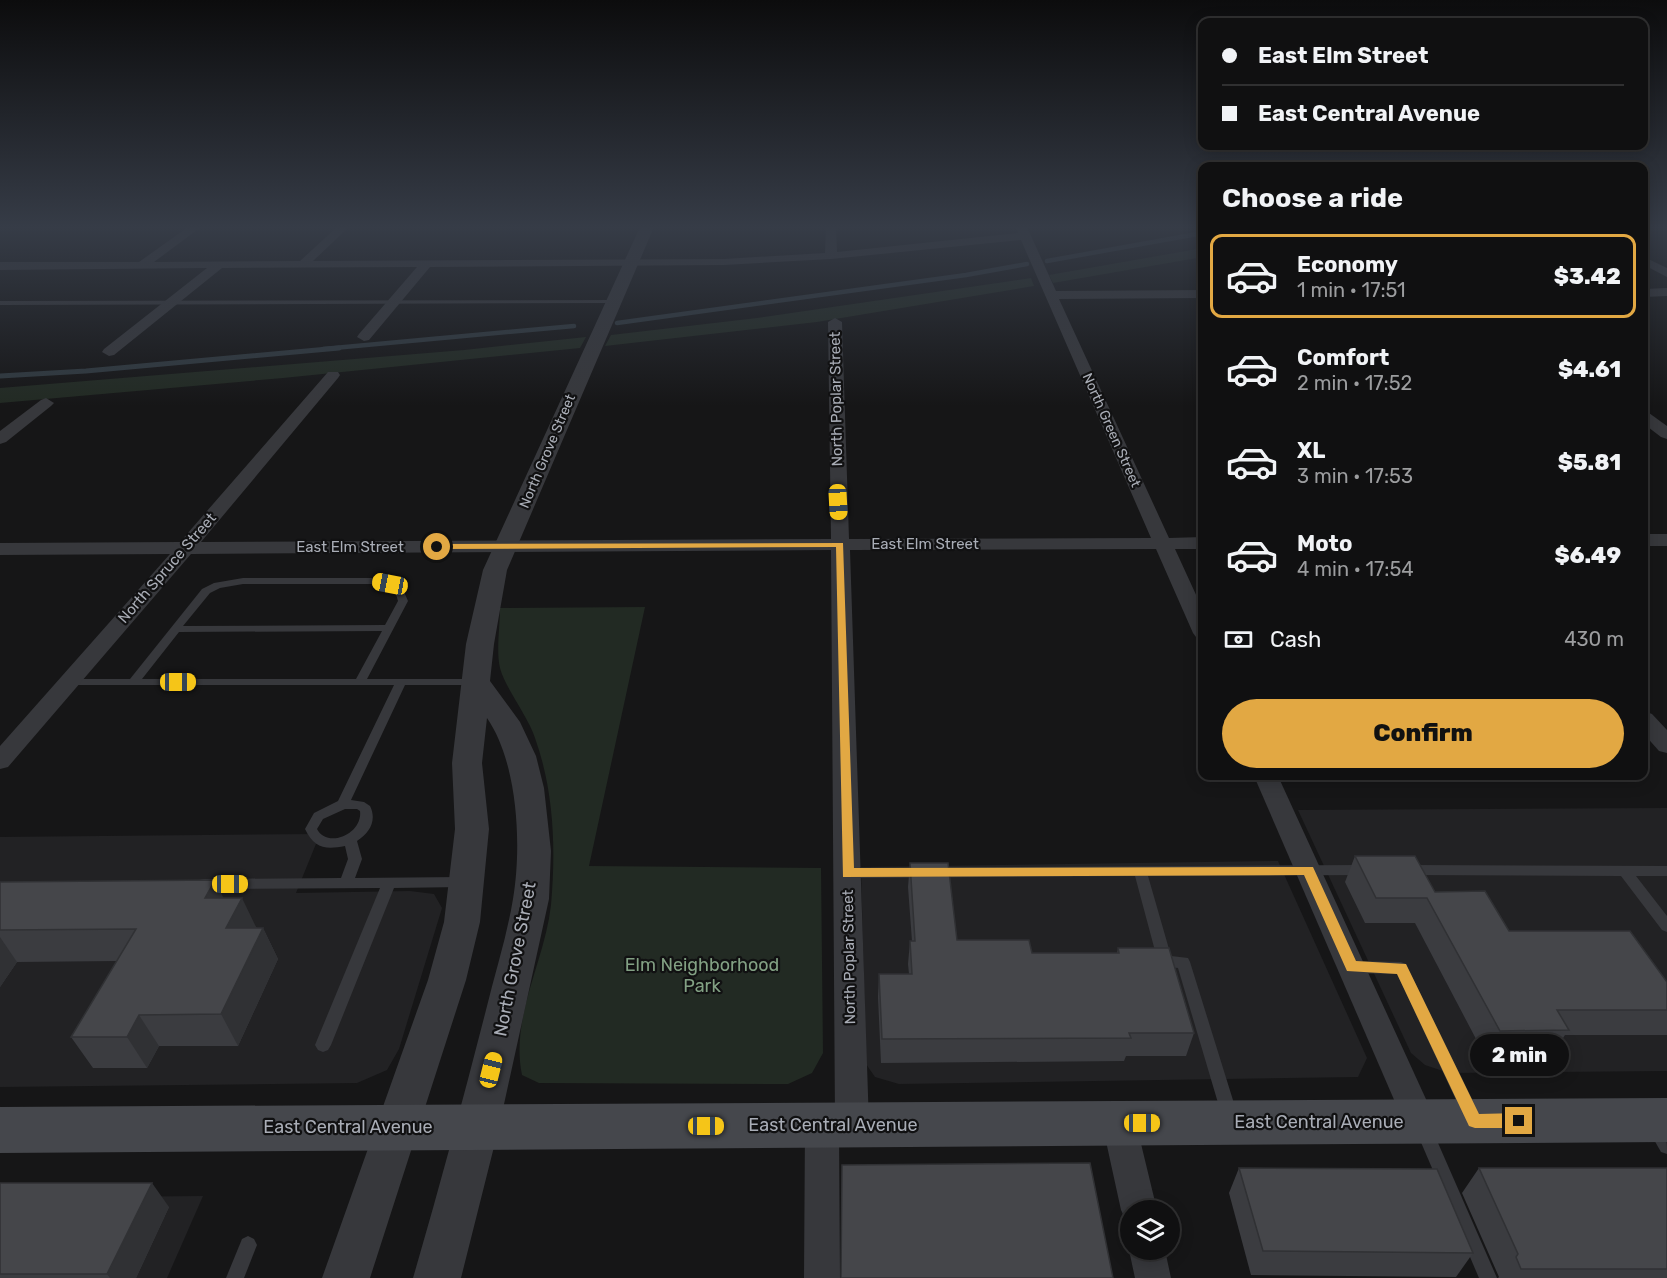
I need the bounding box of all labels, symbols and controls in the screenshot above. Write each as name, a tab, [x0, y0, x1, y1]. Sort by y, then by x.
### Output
text: East Elm Street	[1258, 42, 1428, 69]
text: East Central Avenue	[1258, 100, 1480, 127]
text: Choose a ride	[1222, 182, 1403, 214]
icon: car	[1225, 249, 1279, 303]
text: Economy	[1297, 251, 1398, 278]
text: $3.42	[1554, 263, 1621, 290]
text: 1 min · 17:51	[1297, 278, 1406, 302]
street label: North Poplar Street	[826, 331, 846, 467]
icon: car	[1225, 342, 1279, 396]
text: Comfort	[1297, 344, 1389, 371]
text: $4.61	[1558, 356, 1621, 383]
street label: North Green Street	[1079, 370, 1145, 490]
text: 2 min · 17:52	[1297, 371, 1412, 395]
street label: North Grove Street	[516, 391, 579, 511]
icon: car	[1225, 435, 1279, 489]
text: XL	[1297, 437, 1325, 464]
text: $5.81	[1558, 449, 1621, 476]
text: 3 min · 17:53	[1297, 464, 1413, 488]
car	[828, 484, 848, 520]
street label: North Spruce Street	[114, 509, 220, 627]
icon: car	[1225, 528, 1279, 582]
text: Moto	[1297, 530, 1352, 557]
route start	[423, 533, 450, 560]
street label: East Elm Street	[871, 535, 979, 553]
street label: East Elm Street	[296, 538, 404, 556]
text: $6.49	[1554, 542, 1621, 569]
text: 4 min · 17:54	[1297, 557, 1414, 581]
car	[371, 572, 409, 596]
icon: cash	[1222, 623, 1255, 656]
text: Cash	[1270, 626, 1321, 653]
text: 430 m	[1564, 627, 1624, 651]
car	[160, 673, 196, 691]
button: Confirm	[1222, 699, 1624, 768]
car	[212, 875, 248, 893]
street label: North Grove Street	[489, 880, 541, 1038]
street label: North Poplar Street	[839, 889, 859, 1025]
park label: Elm Neighborhood Park	[625, 954, 779, 997]
callout: 2 min	[1470, 1034, 1568, 1076]
text: 2 min	[1492, 1043, 1547, 1067]
car	[478, 1050, 504, 1090]
route end	[1505, 1107, 1532, 1134]
street label: East Central Avenue	[1234, 1111, 1404, 1133]
street label: East Central Avenue	[748, 1114, 918, 1136]
car	[1124, 1114, 1160, 1132]
street label: East Central Avenue	[263, 1116, 433, 1138]
car	[688, 1117, 724, 1135]
map controls	[1120, 1200, 1180, 1260]
button: layers	[1120, 1200, 1180, 1260]

